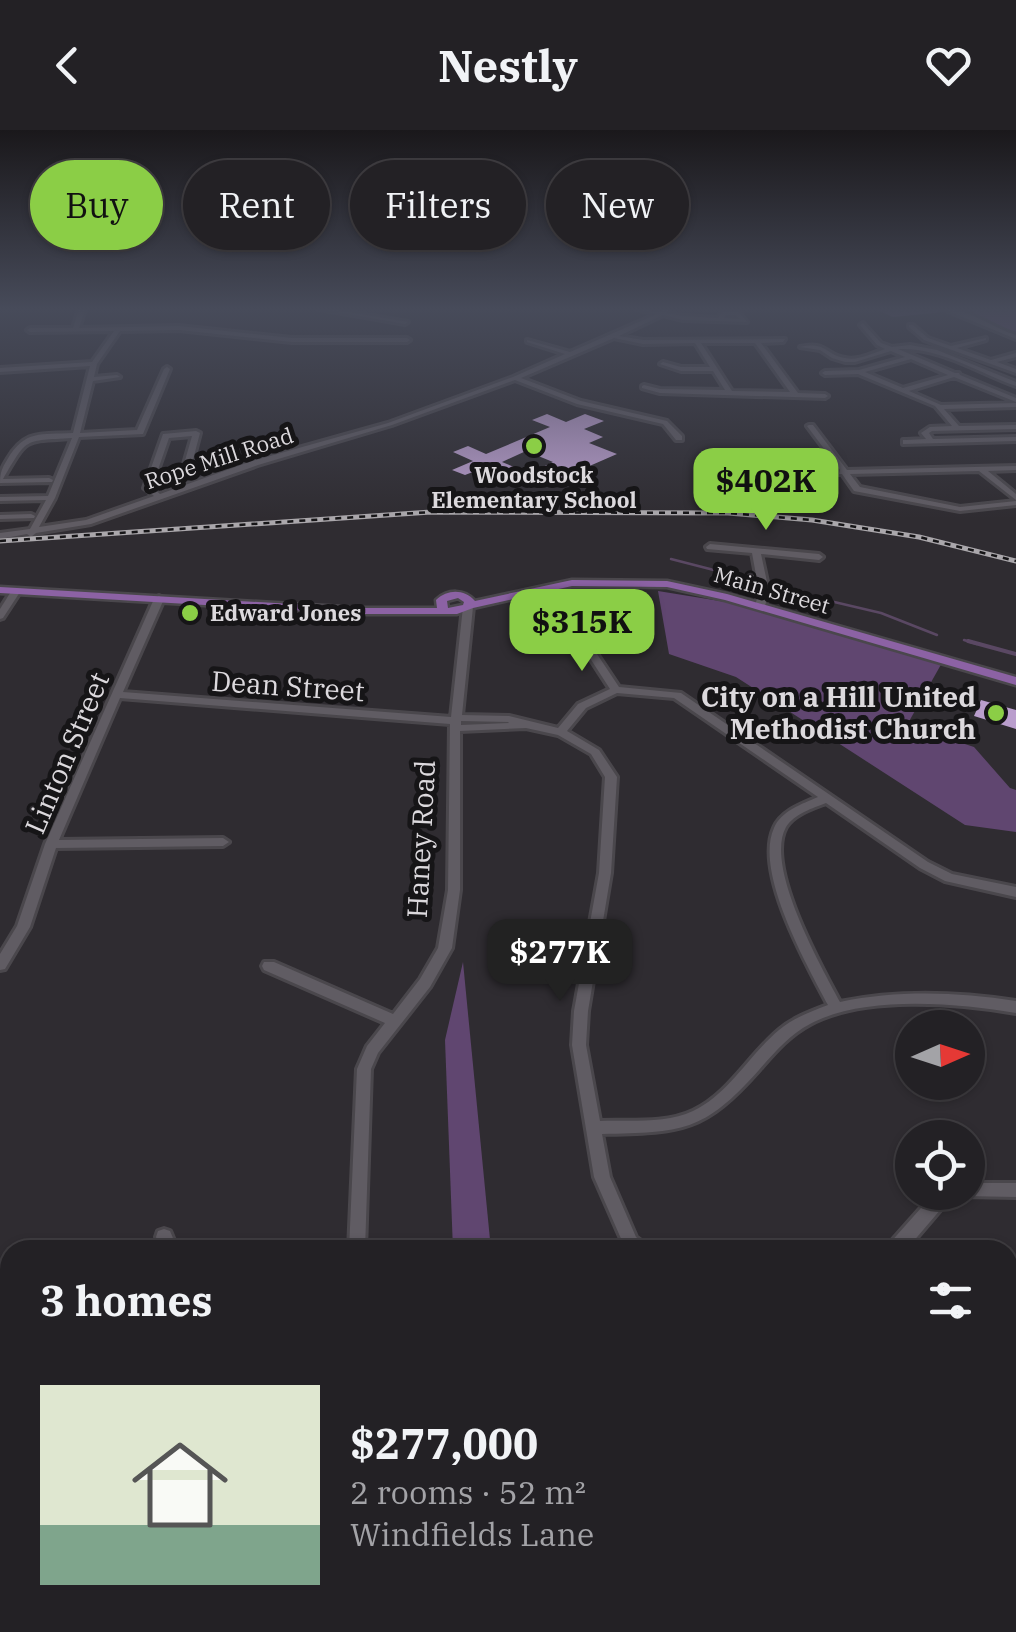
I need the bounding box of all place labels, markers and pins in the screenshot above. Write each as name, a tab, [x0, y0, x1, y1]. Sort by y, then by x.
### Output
marker: Woodstock Elementary School	[523, 435, 545, 457]
pin: $402K	[696, 448, 836, 533]
place label: Woodstock Elementary School	[431, 460, 637, 514]
pin: $315K	[512, 589, 652, 674]
place label: Edward Jones	[210, 598, 361, 627]
marker: Edward Jones	[179, 602, 201, 624]
place label: City on a Hill United Methodist Church	[701, 678, 976, 747]
marker: City on a Hill United Methodist Church	[985, 702, 1007, 724]
pin: $277K	[490, 919, 630, 1004]

